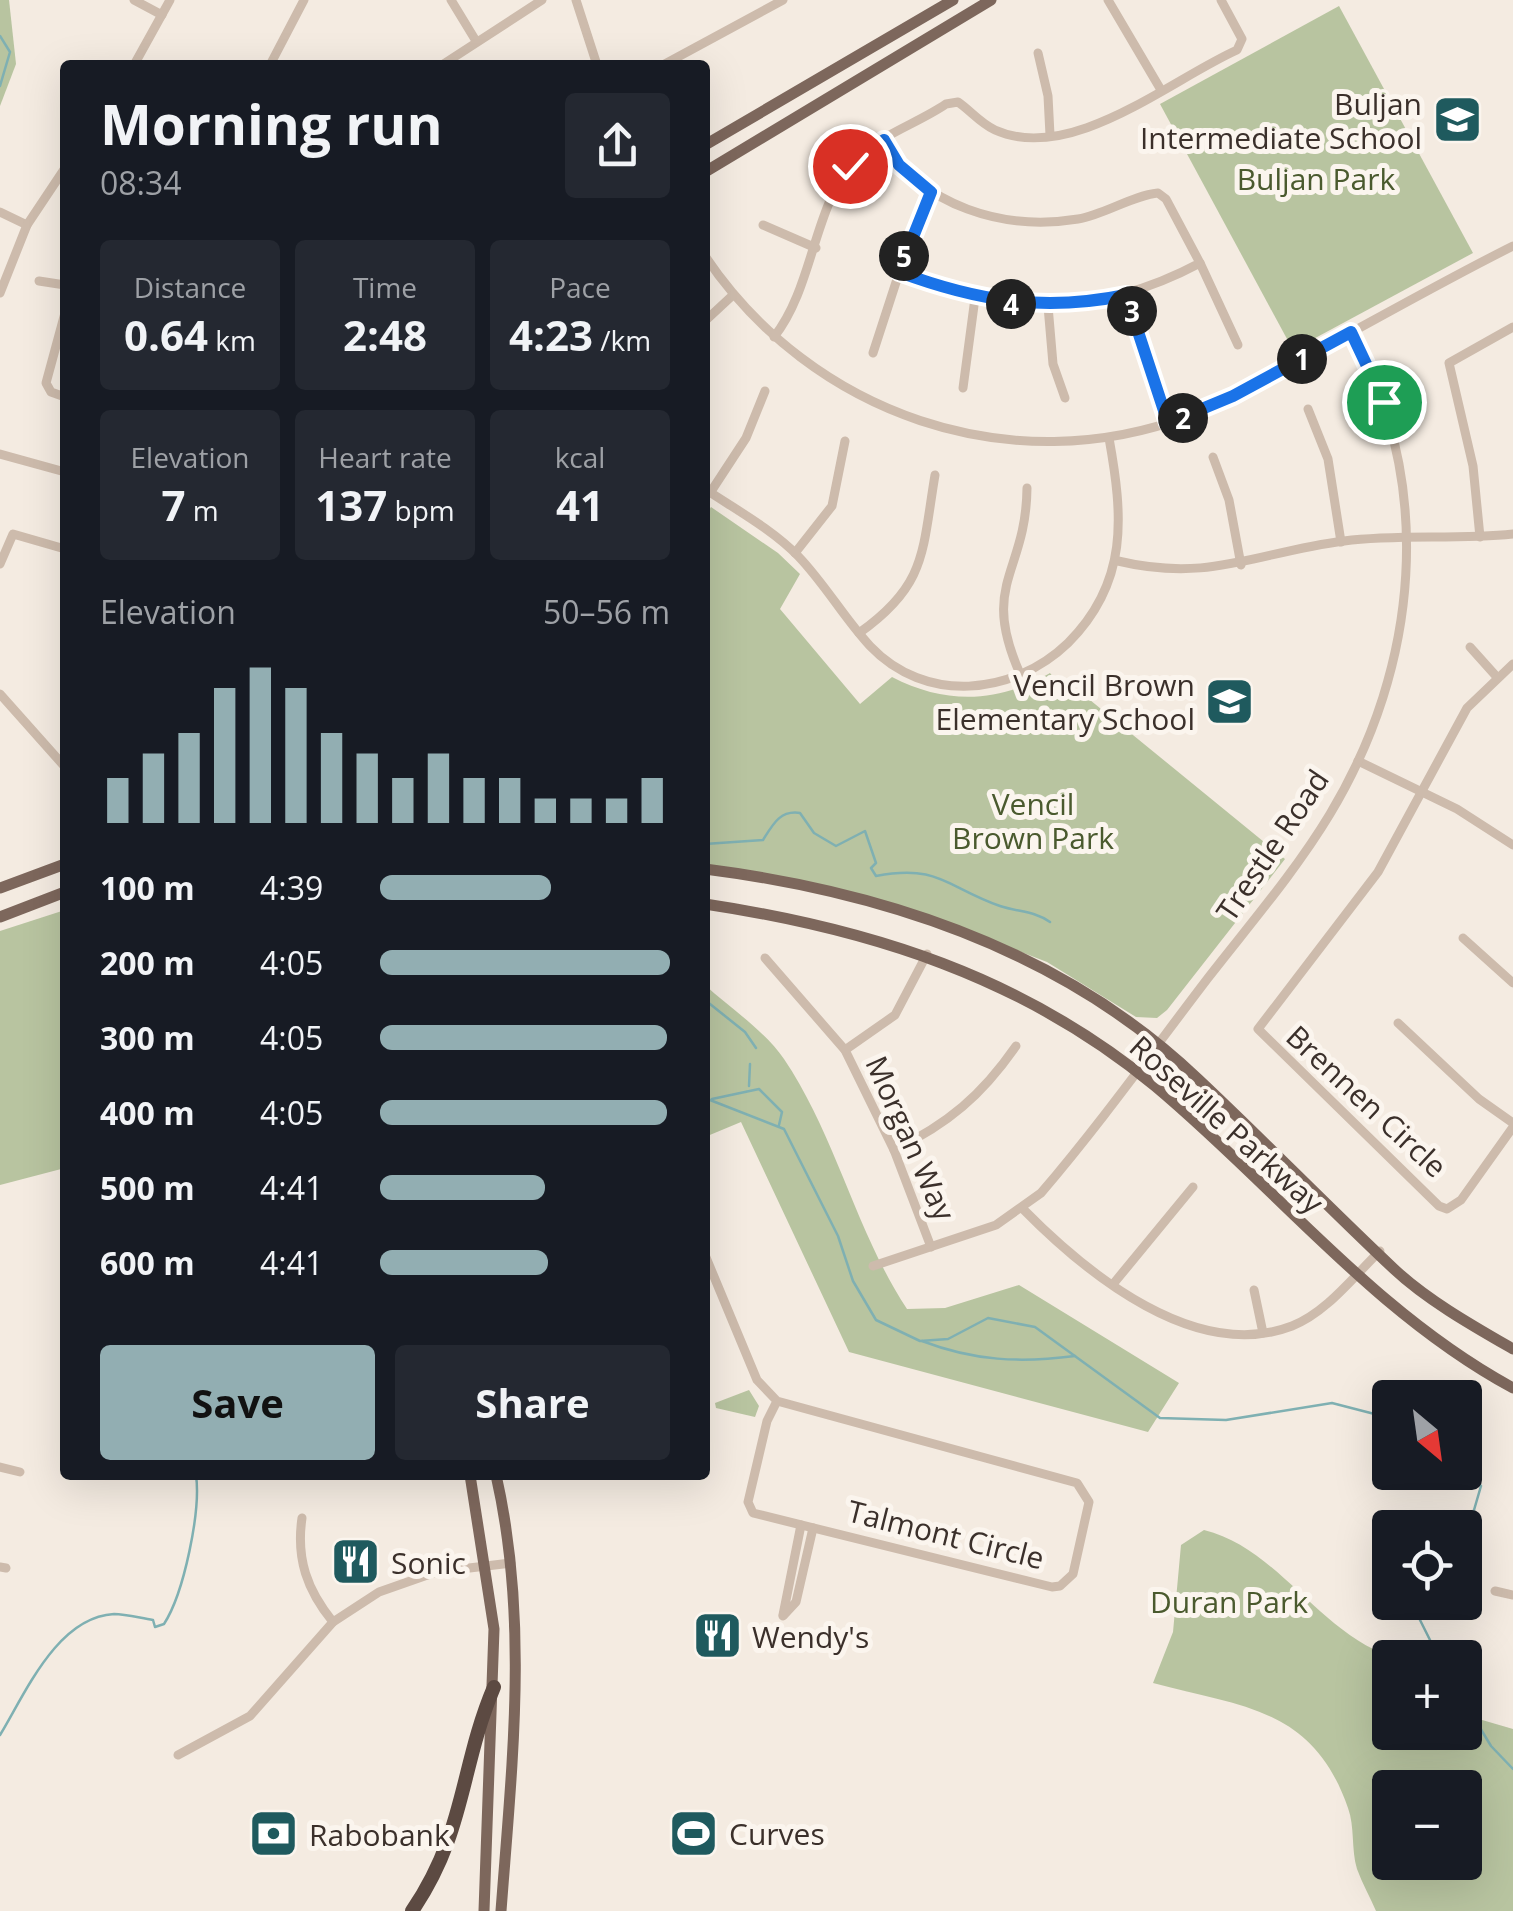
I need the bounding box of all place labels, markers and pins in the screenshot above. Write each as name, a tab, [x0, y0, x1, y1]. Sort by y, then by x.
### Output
place label: Buljan Intermediate School	[1140, 83, 1422, 158]
school or university icon: Buljan Intermediate School	[1431, 94, 1483, 146]
pin	[808, 124, 893, 209]
pin: 5	[879, 231, 929, 281]
pin: 4	[986, 279, 1036, 329]
pin: 3	[1107, 286, 1157, 336]
pin: 1	[1277, 334, 1327, 384]
pin	[1342, 360, 1427, 445]
pin: 2	[1158, 393, 1208, 443]
place label: Vencil Brown Elementary School	[936, 664, 1195, 739]
school or university icon: Vencil Brown Elementary School	[1204, 675, 1256, 727]
restaurant icon: Sonic	[330, 1536, 382, 1588]
place label: Sonic	[391, 1542, 466, 1583]
restaurant icon: Wendy's	[691, 1610, 743, 1662]
place label: Wendy's	[752, 1616, 869, 1657]
sports icon: Curves	[668, 1807, 720, 1859]
bank icon: Rabobank	[248, 1808, 300, 1860]
place label: Curves	[729, 1813, 825, 1854]
place label: Rabobank	[309, 1814, 450, 1855]

